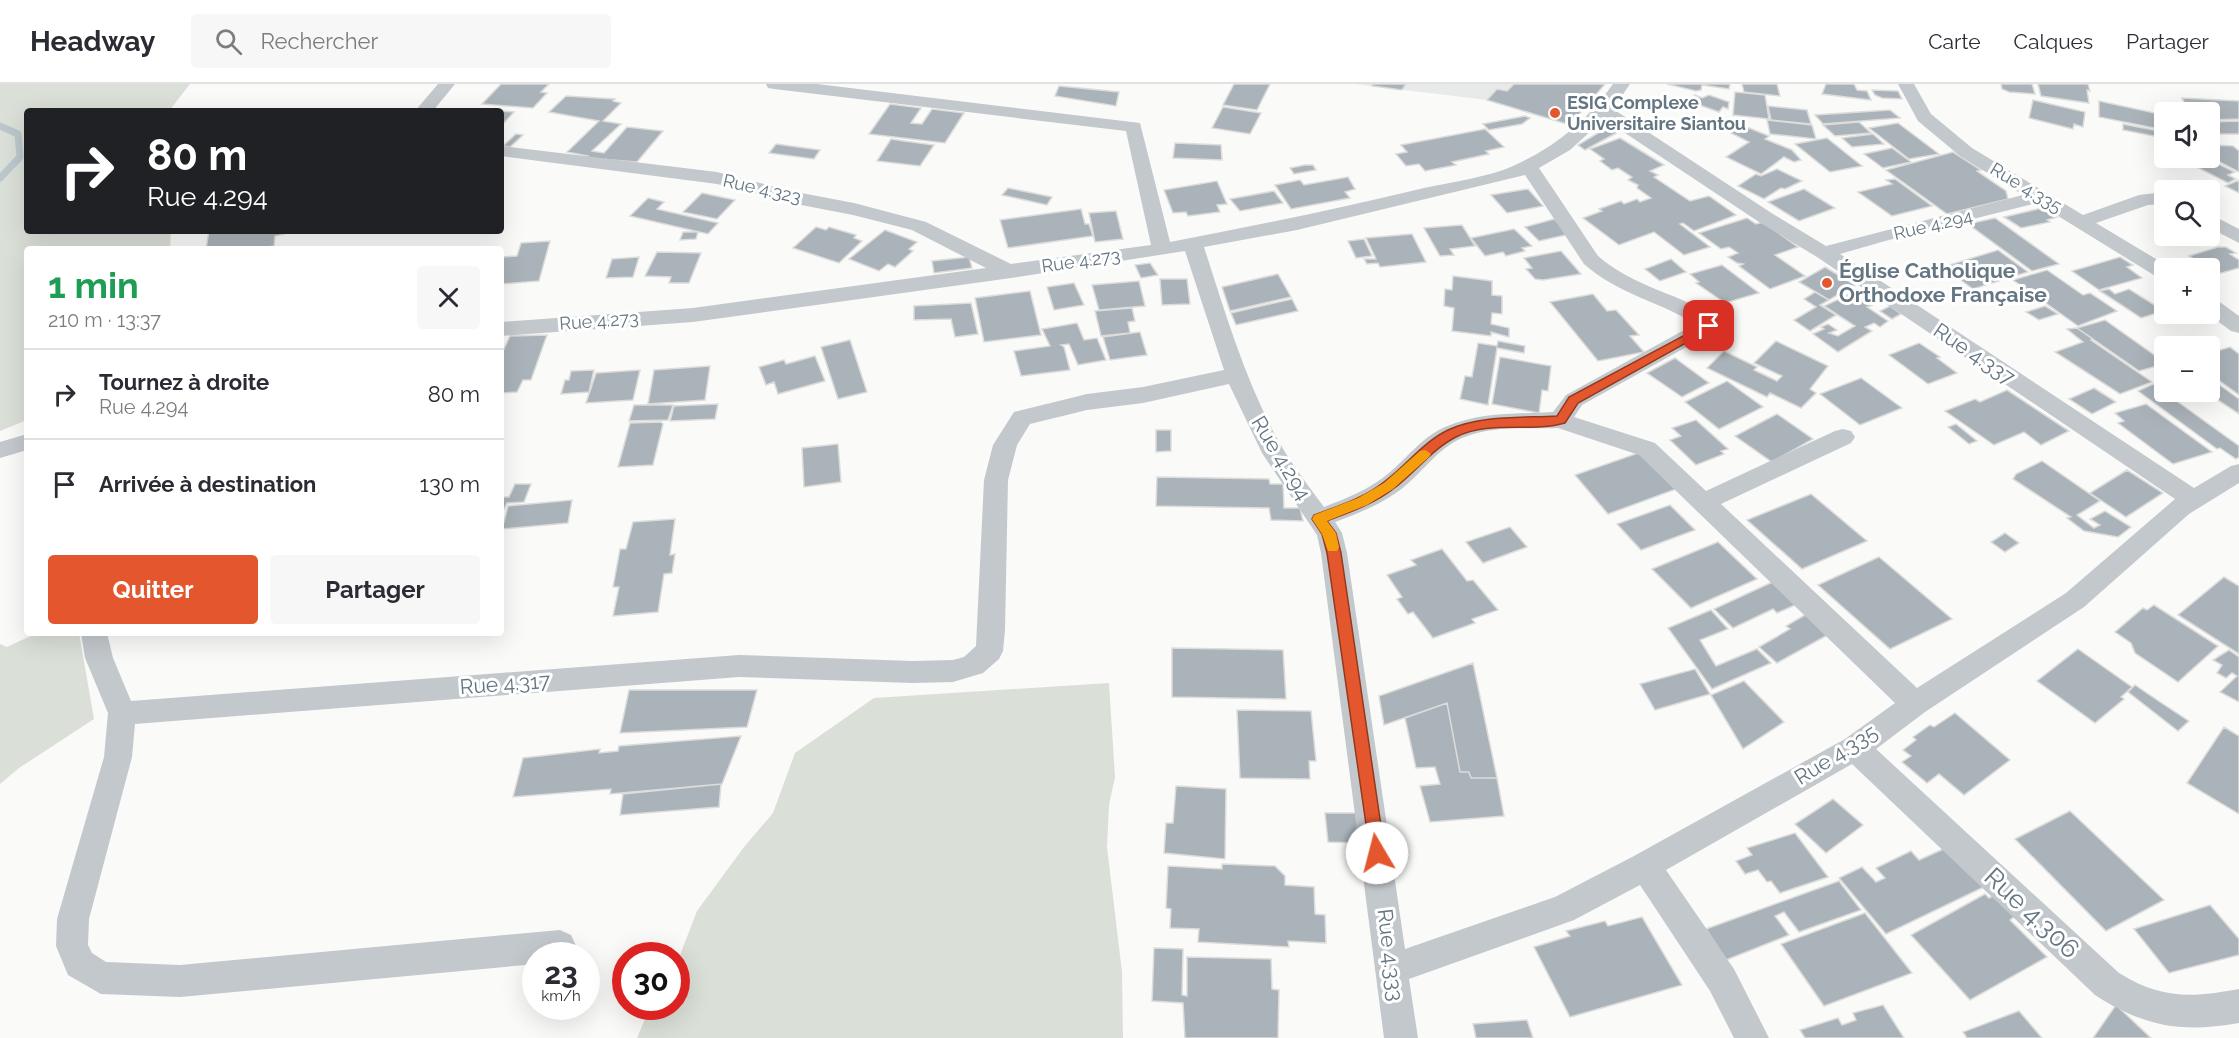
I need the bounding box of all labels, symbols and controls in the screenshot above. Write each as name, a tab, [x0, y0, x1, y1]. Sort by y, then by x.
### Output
search box	[191, 14, 611, 68]
text: Headway	[30, 25, 155, 58]
icon: search	[212, 25, 245, 58]
text: Rechercher	[260, 28, 378, 54]
text: Carte	[1928, 29, 1981, 54]
text: Calques	[2014, 29, 2093, 54]
text: Partager	[2126, 29, 2209, 54]
place label: ESIG Complexe Universitaire Siantou	[1567, 92, 1746, 134]
map controls	[2154, 102, 2220, 402]
button: sound	[2154, 102, 2220, 168]
marker: ESIG Complexe Universitaire Siantou	[1548, 106, 1562, 120]
text: 80 m	[147, 131, 247, 180]
icon: right	[48, 132, 126, 210]
street label: Rue 4.335	[1987, 158, 2066, 217]
street label: Rue 4.323	[721, 169, 803, 208]
button: search	[2154, 180, 2220, 246]
text: Rue 4.294	[147, 181, 268, 212]
street label: Rue 4.294	[1891, 205, 1975, 244]
street label: Rue 4.273	[1040, 245, 1122, 276]
place label: Église Catholique Orthodoxe Française	[1839, 258, 2047, 307]
button: +	[2154, 258, 2220, 324]
text: 1 min	[48, 264, 139, 306]
button: close	[417, 266, 480, 329]
marker: Église Catholique Orthodoxe Française	[1820, 276, 1834, 290]
pin	[1683, 300, 1734, 351]
street label: Rue 4.273	[559, 307, 639, 334]
text: 210 m · 13:37	[48, 308, 161, 332]
icon: arrive	[1692, 309, 1725, 342]
street label: Rue 4.337	[1929, 317, 2020, 390]
button: −	[2154, 336, 2220, 402]
text: Tournez à droite	[99, 369, 269, 395]
icon: right	[48, 378, 81, 411]
text: 80 m	[428, 381, 480, 407]
text: Rue 4.294	[99, 395, 188, 419]
street label: Rue 4.294	[1247, 411, 1316, 504]
icon: arrive	[48, 468, 81, 501]
text: Arrivée à destination	[99, 471, 316, 497]
text: 130 m	[420, 471, 480, 497]
button: Quitter	[48, 555, 258, 624]
button: Partager	[270, 555, 480, 624]
street label: Rue 4.317	[459, 668, 552, 699]
street label: Rue 4.335	[1790, 719, 1882, 790]
position arrow	[1345, 821, 1409, 885]
street label: Rue 4.306	[1978, 862, 2086, 964]
street label: Rue 4.333	[1372, 907, 1409, 1003]
speed limit sign: 30	[612, 942, 690, 1020]
text: 23	[544, 956, 578, 991]
text: km/h	[541, 987, 581, 1005]

